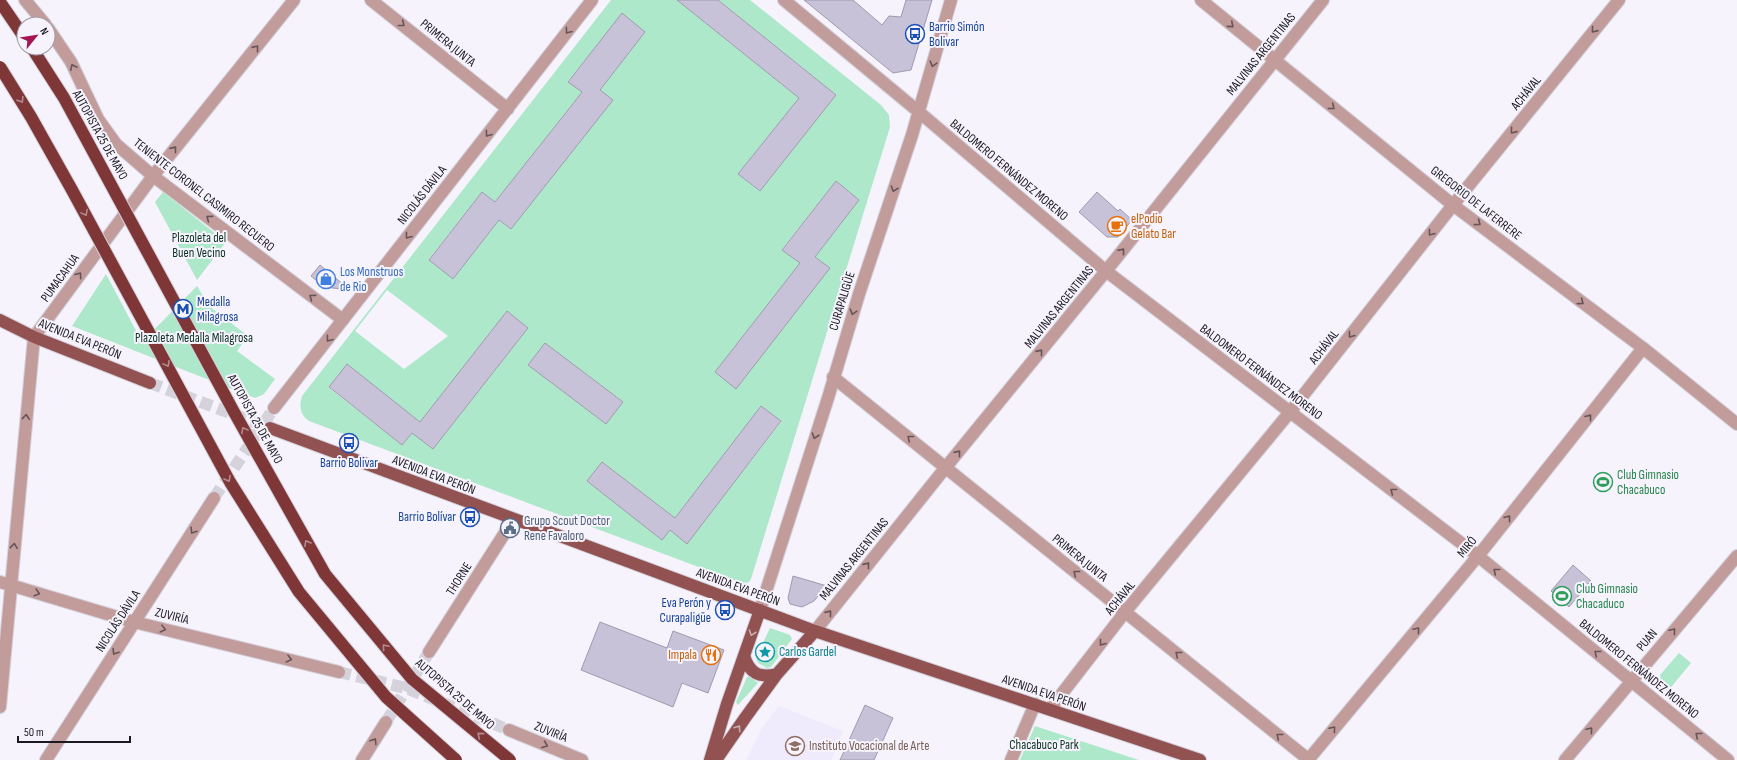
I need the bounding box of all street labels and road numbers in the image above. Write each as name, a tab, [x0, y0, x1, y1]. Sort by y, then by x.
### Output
street label: MALVINAS ARGENTINAS	[1223, 9, 1299, 98]
street label: PRIMERA JUNTA	[417, 16, 479, 70]
street label: ACHÁVAL	[1507, 73, 1545, 114]
street label: AUTOPISTA 25 DE MAYO	[68, 86, 131, 183]
street label: BALDOMERO FERNÁNDEZ MORENO	[947, 116, 1071, 224]
street label: TENIENTE CORONEL CASIMIRO RECUERO	[130, 135, 278, 255]
street label: NICOLÁS DÁVILA	[394, 162, 450, 228]
street label: GREGORIO DE LAFERRERE	[1427, 162, 1525, 244]
street label: PUMACAHUA	[37, 250, 83, 305]
street label: MALVINAS ARGENTINAS	[1021, 262, 1097, 351]
street label: CURAPALIGÜE	[825, 269, 859, 332]
street label: AVENIDA EVA PERÓN	[35, 315, 124, 363]
street label: BALDOMERO FERNÁNDEZ MORENO	[1196, 321, 1326, 423]
street label: ACHÁVAL	[1305, 326, 1343, 368]
street label: AUTOPISTA 25 DE MAYO	[223, 370, 286, 467]
street label: AVENIDA EVA PERÓN	[389, 451, 478, 498]
street label: MALVINAS ARGENTINAS	[816, 514, 892, 603]
street label: PRIMERA JUNTA	[1049, 531, 1111, 585]
street label: MIRÓ	[1454, 533, 1480, 561]
street label: THORNE	[443, 559, 475, 599]
street label: AVENIDA EVA PERÓN	[693, 564, 782, 610]
street label: ACHÁVAL	[1101, 578, 1139, 619]
street label: NICOLÁS DÁVILA	[92, 587, 144, 655]
street label: ZUVIRÍA	[153, 604, 191, 628]
street label: BALDOMERO FERNÁNDEZ MORENO	[1576, 616, 1702, 722]
street label: PUAN	[1633, 626, 1661, 654]
street label: AUTOPISTA 25 DE MAYO	[411, 654, 498, 733]
street label: AVENIDA EVA PERÓN	[999, 671, 1088, 715]
street label: ZUVIRÍA	[532, 718, 570, 746]

